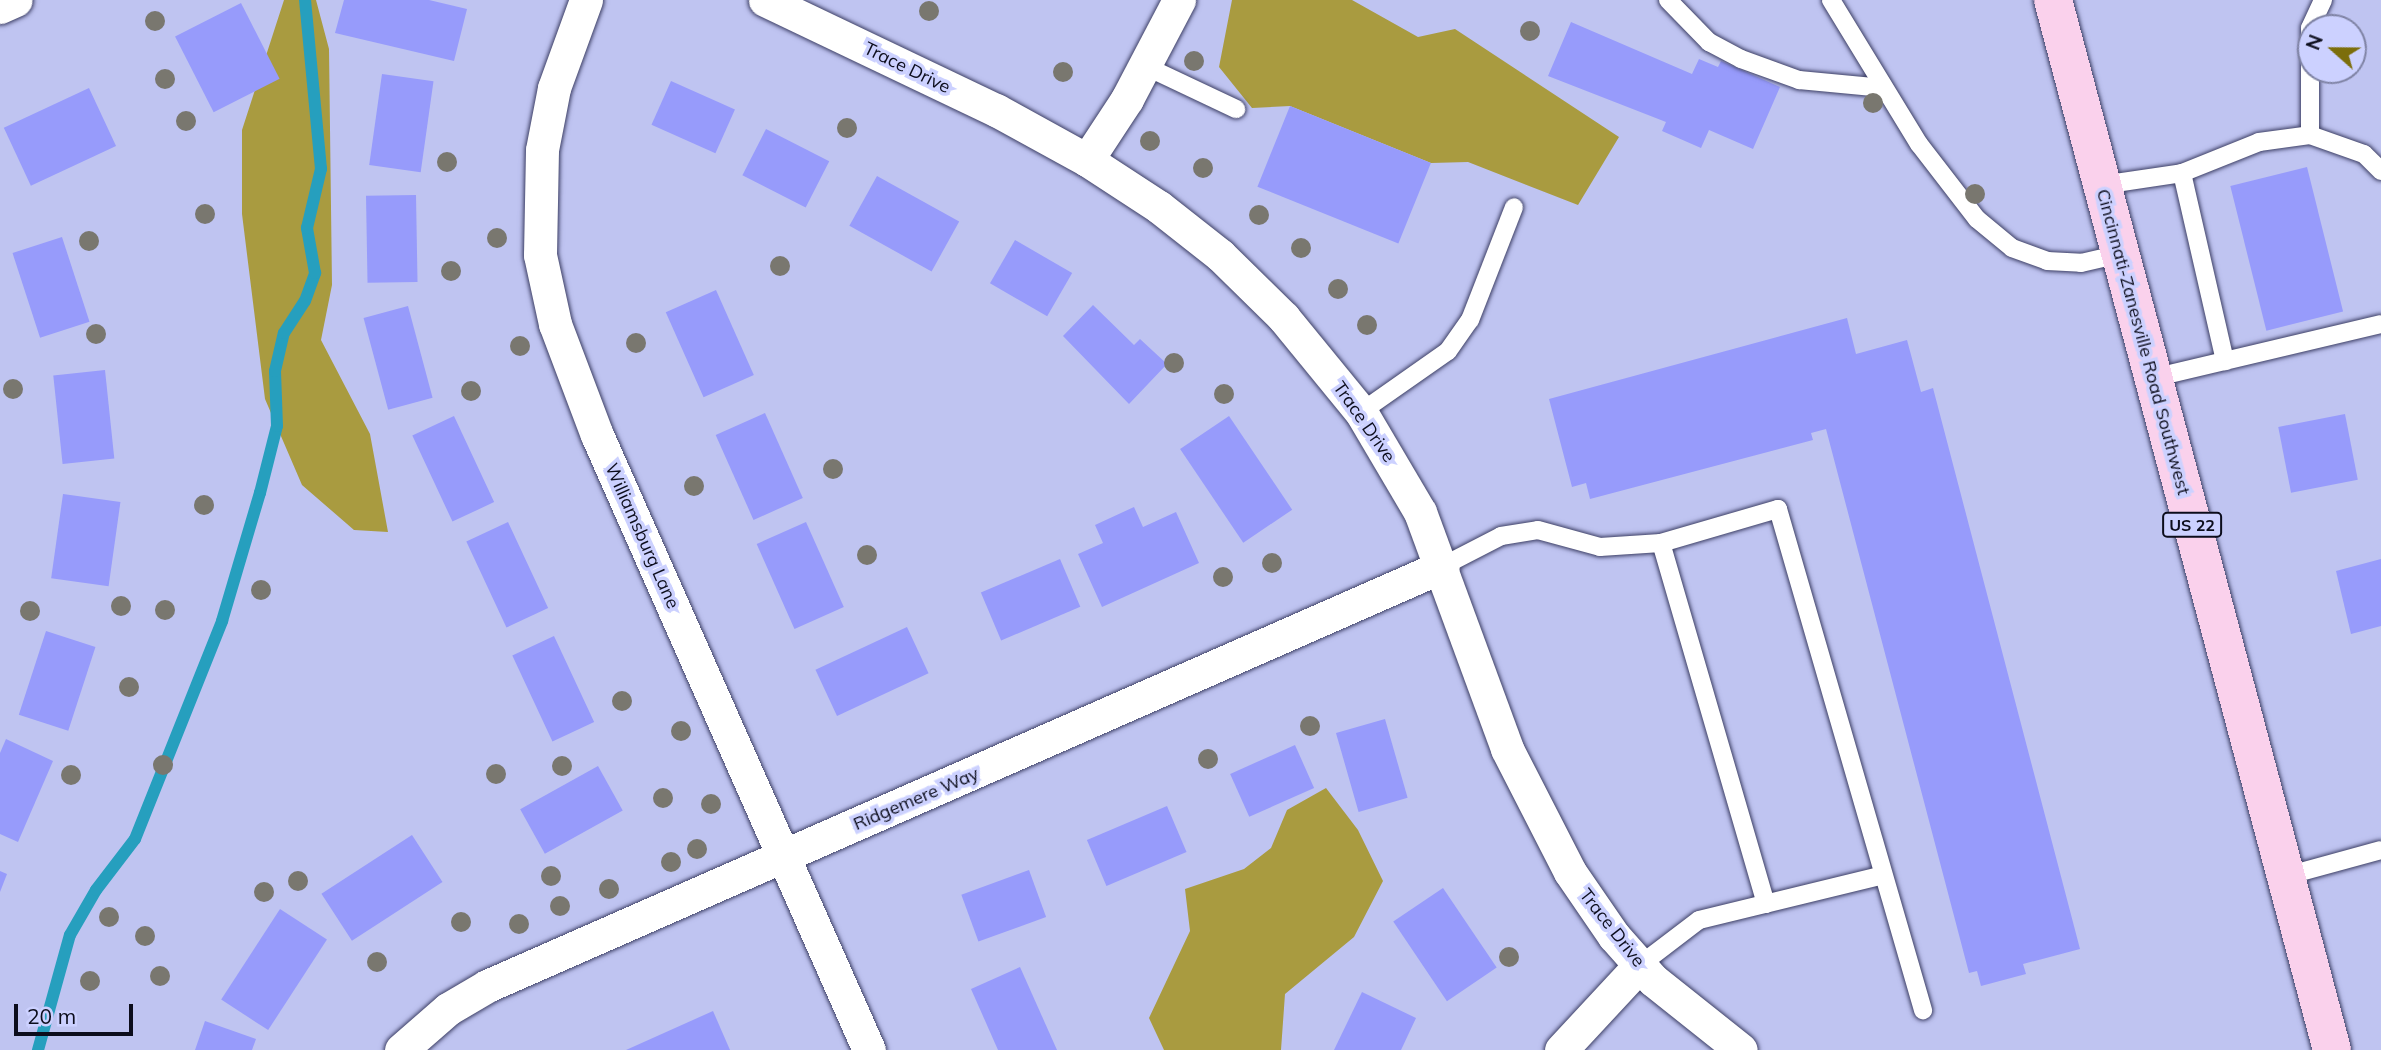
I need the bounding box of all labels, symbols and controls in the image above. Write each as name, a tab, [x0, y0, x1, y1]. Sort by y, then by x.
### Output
north arrow	[2297, 14, 2367, 84]
text: N	[2300, 31, 2328, 53]
street label: Trace Drive	[860, 38, 954, 98]
street label: Cincinnati-Zanesville Road Southwest	[2092, 187, 2194, 497]
street label: Trace Drive	[1328, 378, 1400, 466]
street label: Williamsburg Lane	[600, 460, 684, 612]
road number: US 22	[2160, 512, 2224, 538]
street label: Ridgemere Way	[850, 763, 982, 835]
street label: Trace Drive	[1575, 885, 1649, 971]
scale bar	[18, 990, 136, 1034]
text: 20 m	[27, 1003, 76, 1029]

